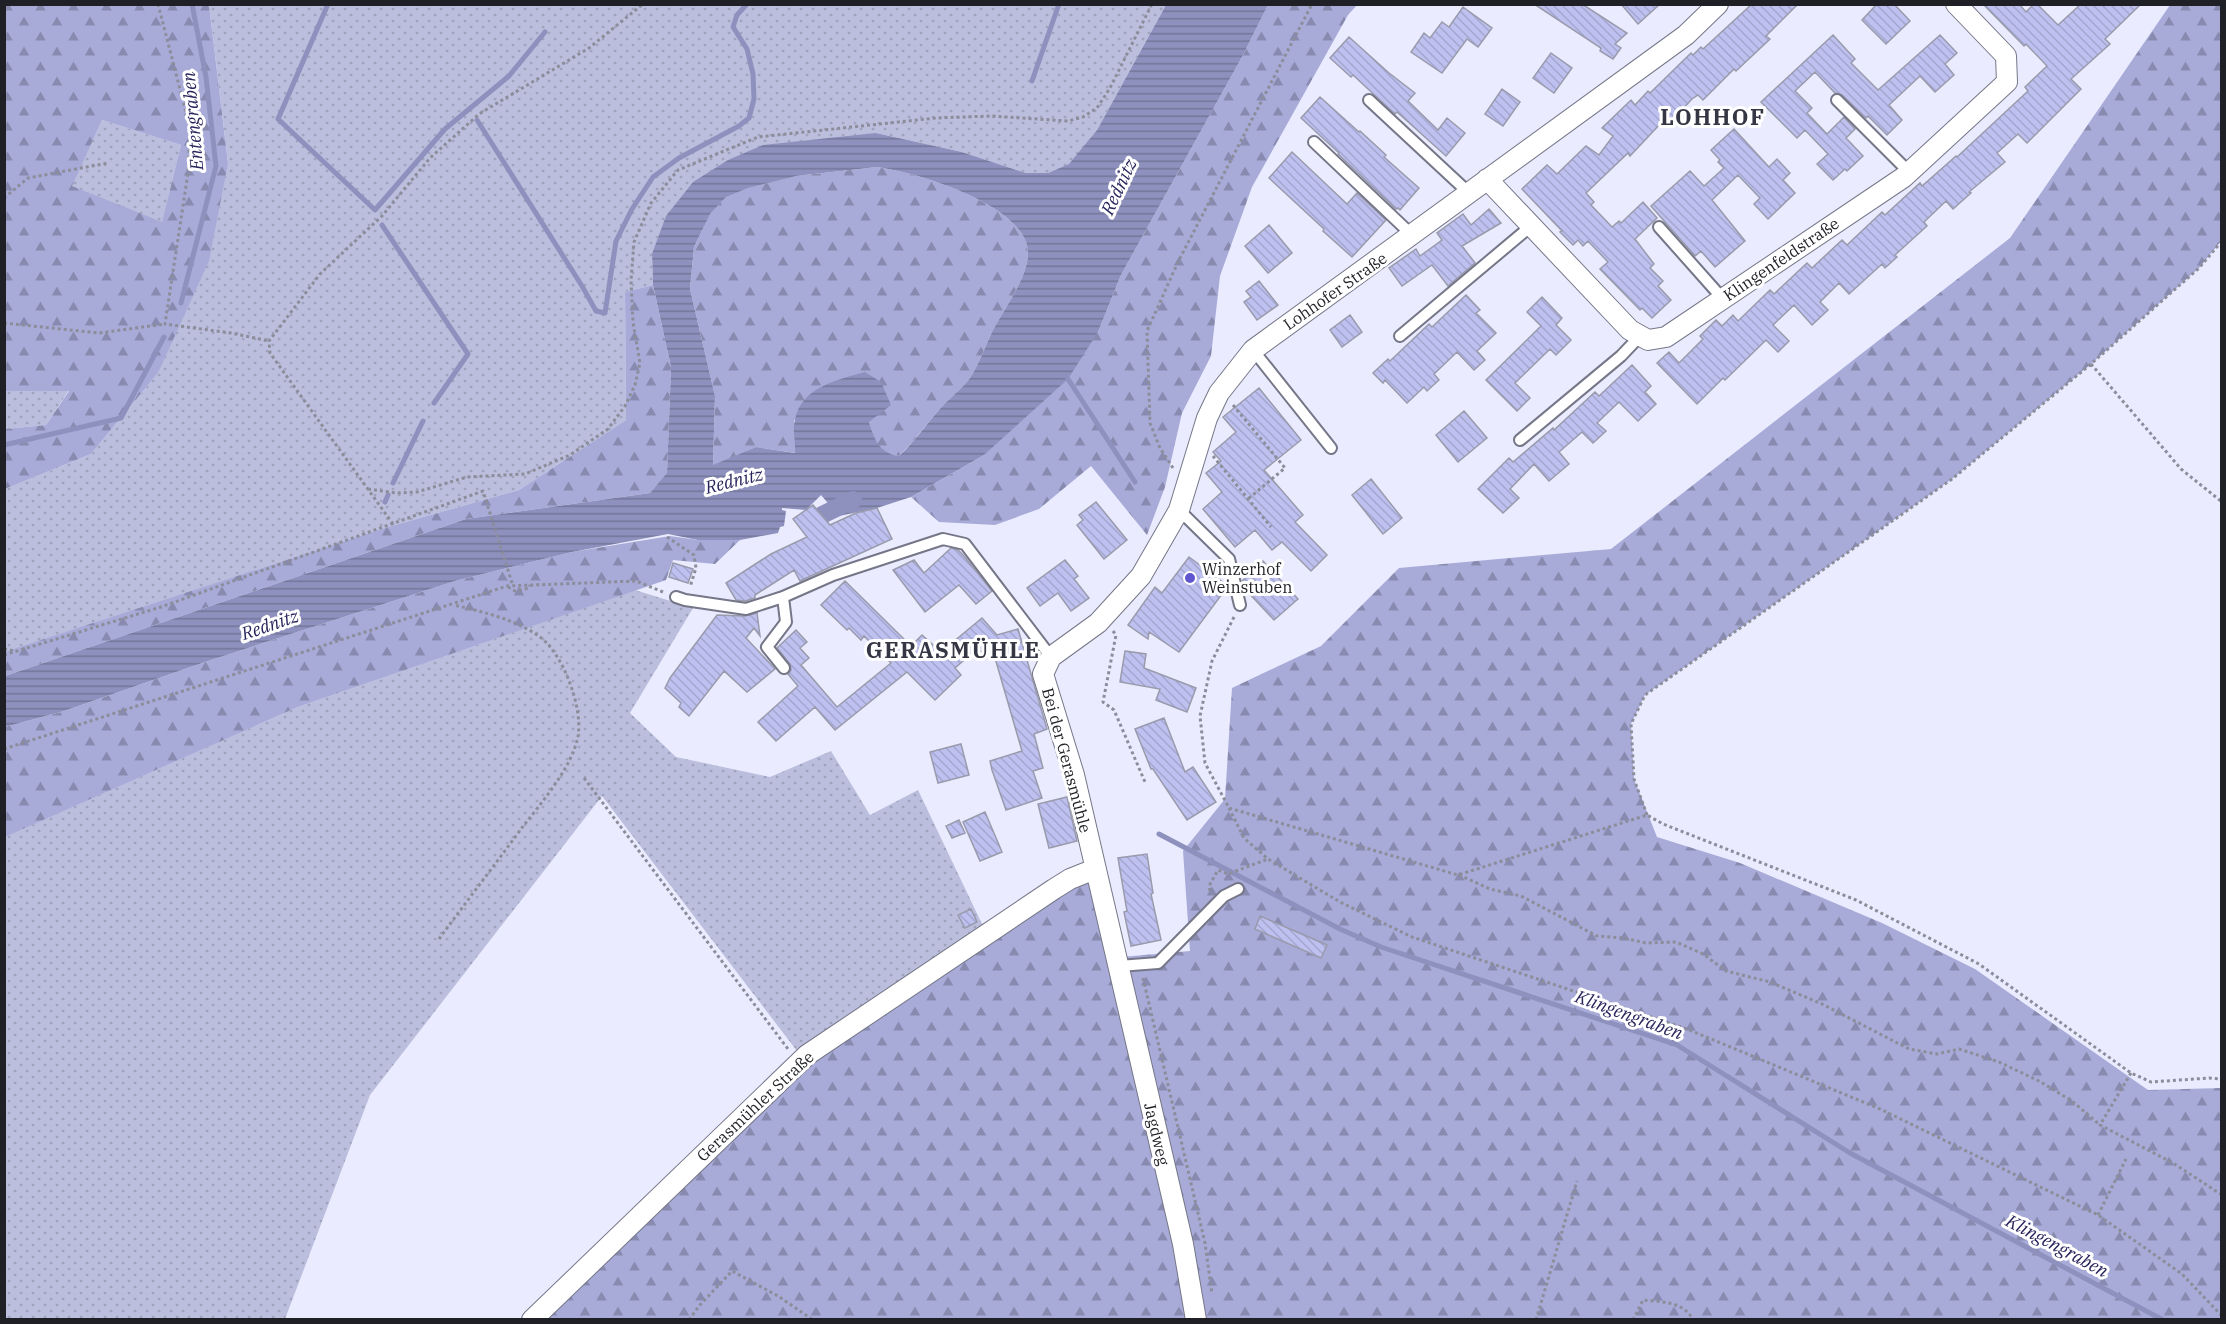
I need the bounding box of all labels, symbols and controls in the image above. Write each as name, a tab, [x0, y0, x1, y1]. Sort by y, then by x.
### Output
water label: Entengraben	[177, 70, 208, 172]
district label: LOHHOF	[1660, 102, 1766, 131]
water label: Rednitz	[1095, 154, 1142, 219]
street label: Klingenfeldstraße	[1719, 213, 1843, 305]
street label: Lohhofer Straße	[1279, 248, 1391, 334]
water label: Rednitz	[702, 462, 766, 499]
place label: Winzerhof Weinstuben	[1202, 559, 1292, 597]
marker: Winzerhof Weinstuben	[1183, 571, 1197, 585]
water label: Rednitz	[237, 604, 302, 645]
district label: GERASMÜHLE	[866, 635, 1040, 664]
street label: Bei der Gerasmühle	[1038, 685, 1096, 835]
water label: Klingengraben	[1571, 984, 1687, 1045]
street label: Gerasmühler Straße	[692, 1047, 818, 1165]
street label: Jagdweg	[1140, 1101, 1174, 1168]
water label: Klingengraben	[2001, 1209, 2113, 1282]

